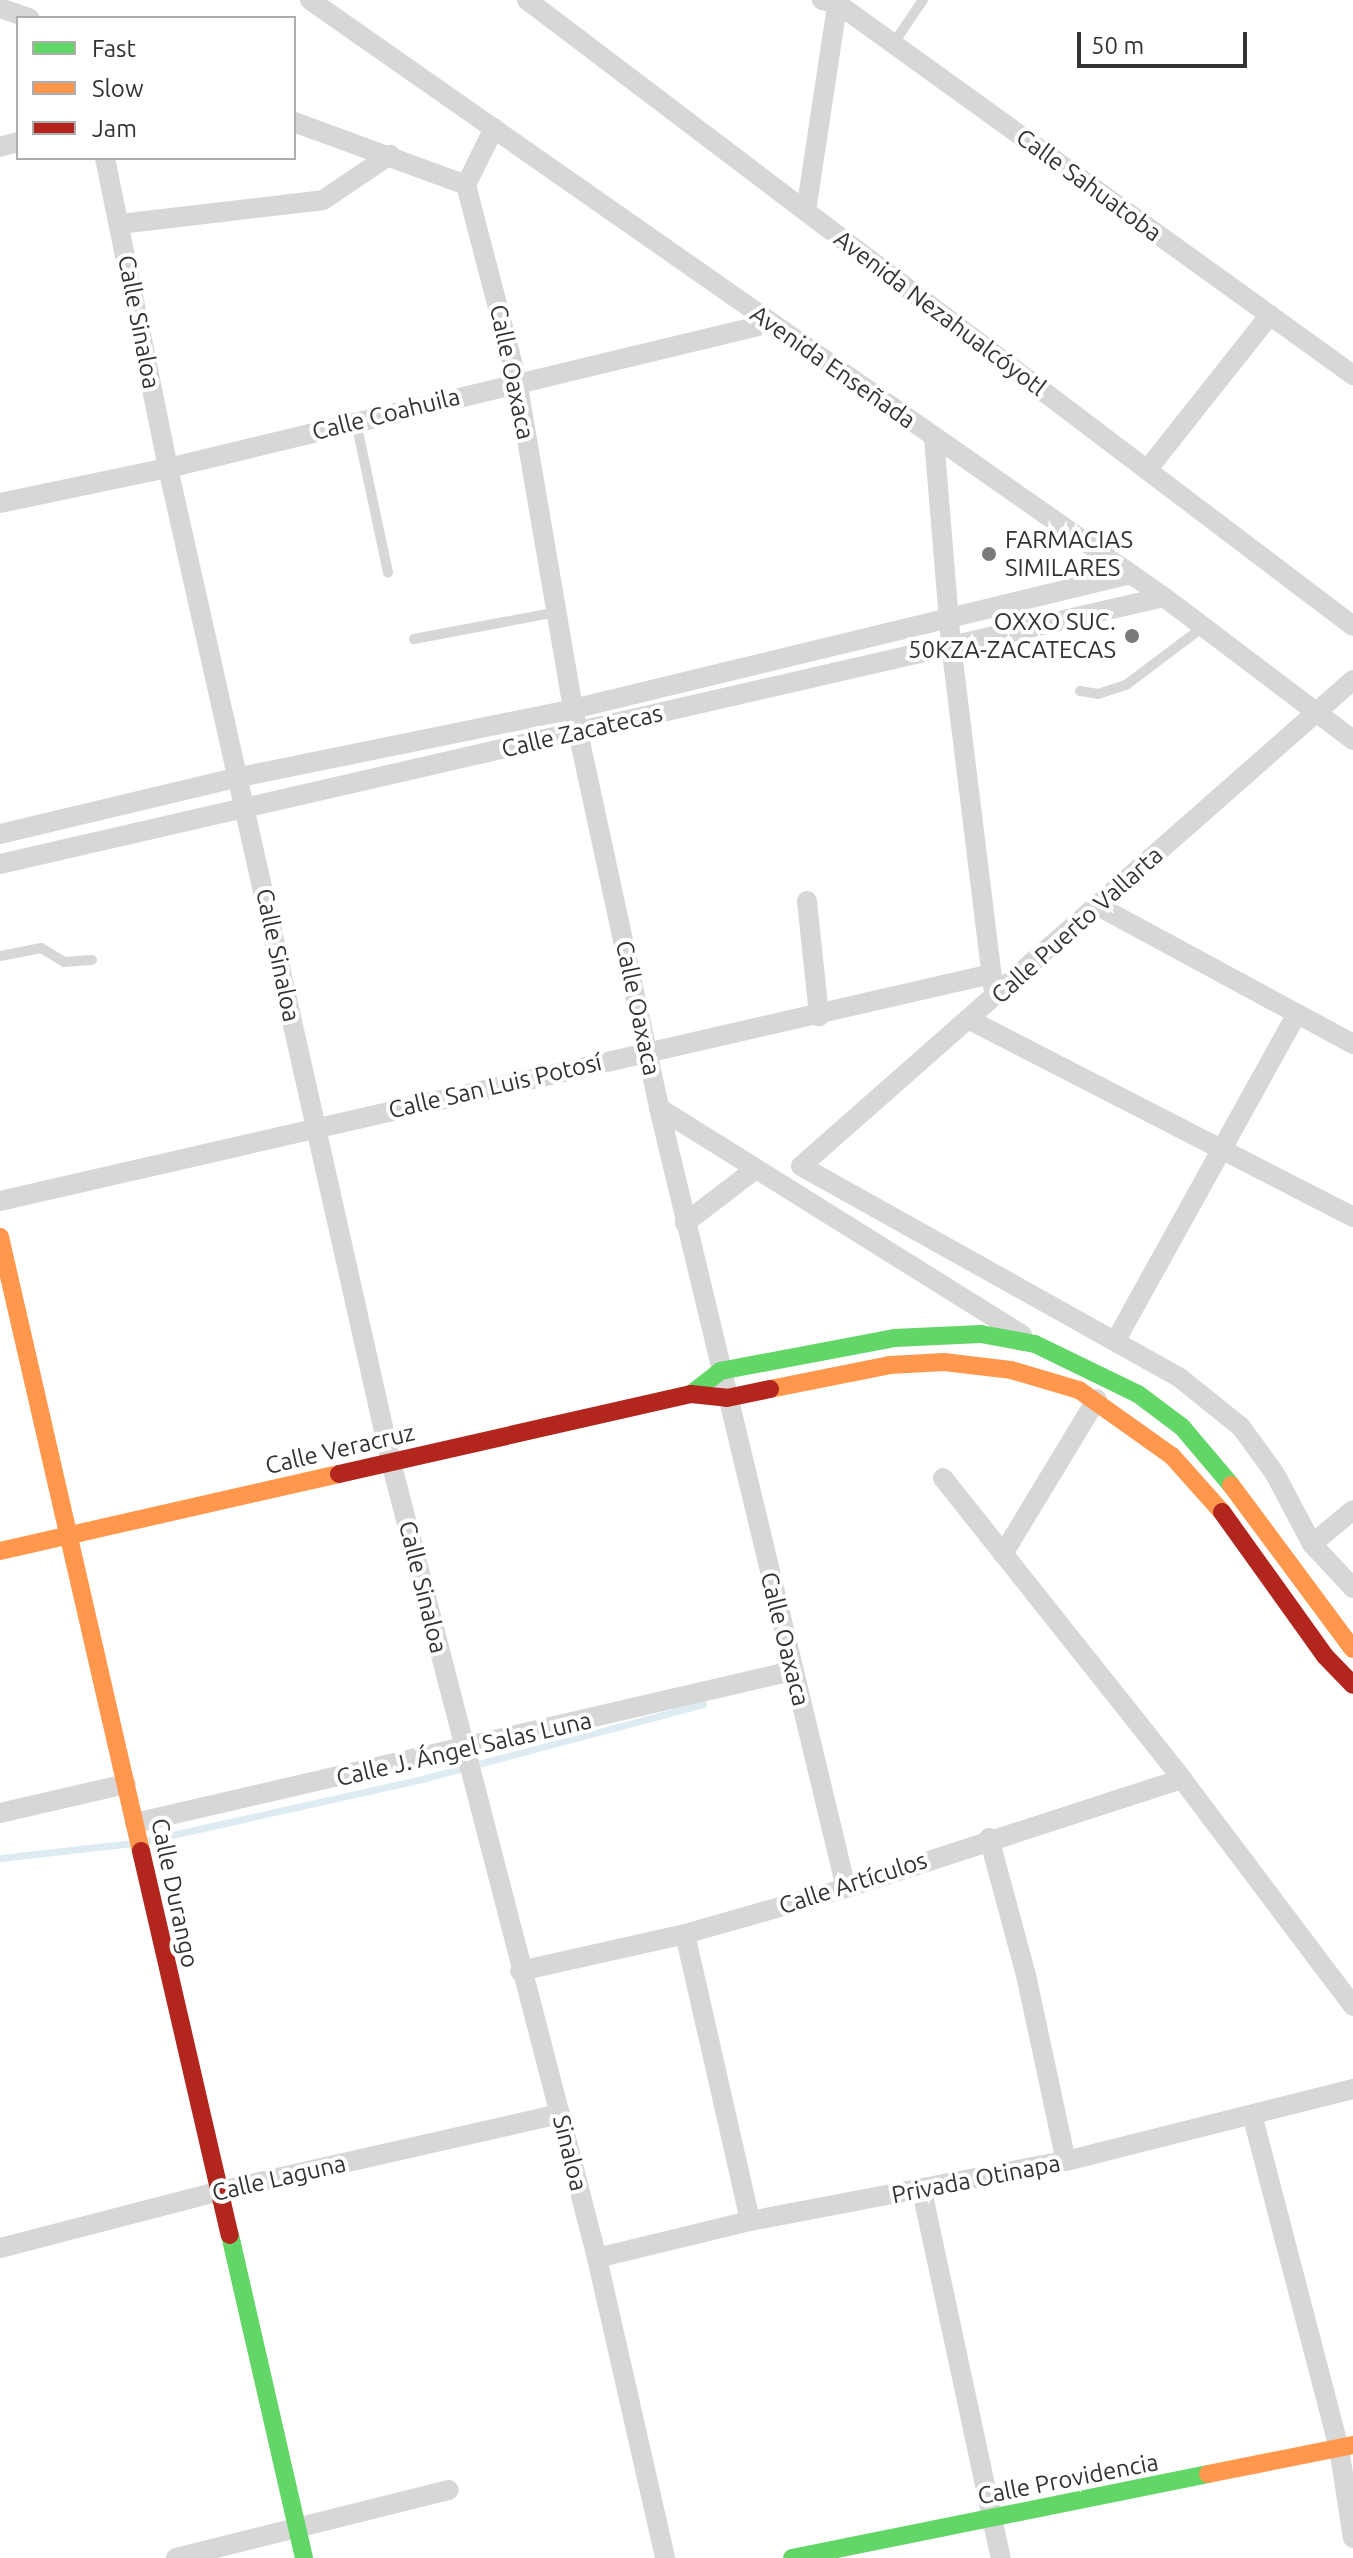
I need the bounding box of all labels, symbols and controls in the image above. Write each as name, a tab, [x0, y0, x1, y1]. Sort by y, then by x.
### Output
legend	[16, 16, 296, 160]
scale bar	[1081, 16, 1251, 66]
text: 50 m	[1091, 32, 1144, 59]
text: Fast	[92, 35, 136, 62]
text: Slow	[92, 75, 144, 102]
text: Jam	[92, 115, 137, 142]
street label: Calle Sahuatoba	[1011, 123, 1167, 247]
street label: Avenida Nezahualcóyotl	[828, 224, 1052, 402]
street label: Calle Sinaloa	[112, 253, 166, 391]
street label: Avenida Enseñada	[745, 299, 921, 435]
street label: Calle Oaxaca	[484, 302, 540, 442]
street label: Calle Coahuila	[309, 382, 463, 446]
place label: FARMACIAS SIMILARES	[1005, 526, 1133, 582]
marker: FARMACIAS SIMILARES	[980, 545, 998, 563]
place label: OXXO SUC. 50KZA-ZACATECAS	[908, 608, 1116, 664]
marker: OXXO SUC. 50KZA-ZACATECAS	[1123, 627, 1141, 645]
street label: Calle Zacatecas	[499, 698, 665, 764]
street label: Calle Puerto Vallarta	[985, 840, 1169, 1010]
street label: Calle Sinaloa	[250, 886, 306, 1024]
street label: Calle Oaxaca	[610, 938, 666, 1078]
street label: Calle San Luis Potosí	[386, 1047, 604, 1125]
street label: Calle Veracruz	[263, 1418, 417, 1480]
street label: Calle Sinaloa	[393, 1518, 453, 1656]
street label: Calle Oaxaca	[754, 1569, 816, 1709]
street label: Calle J. Ángel Salas Luna	[334, 1706, 594, 1792]
street label: Calle Durango	[145, 1816, 205, 1970]
street label: Calle Artículos	[775, 1846, 931, 1920]
street label: Sinaloa	[547, 2112, 593, 2194]
street label: Calle Laguna	[209, 2149, 349, 2207]
street label: Privada Otinapa	[889, 2149, 1063, 2209]
street label: Calle Providencia	[975, 2447, 1161, 2511]

